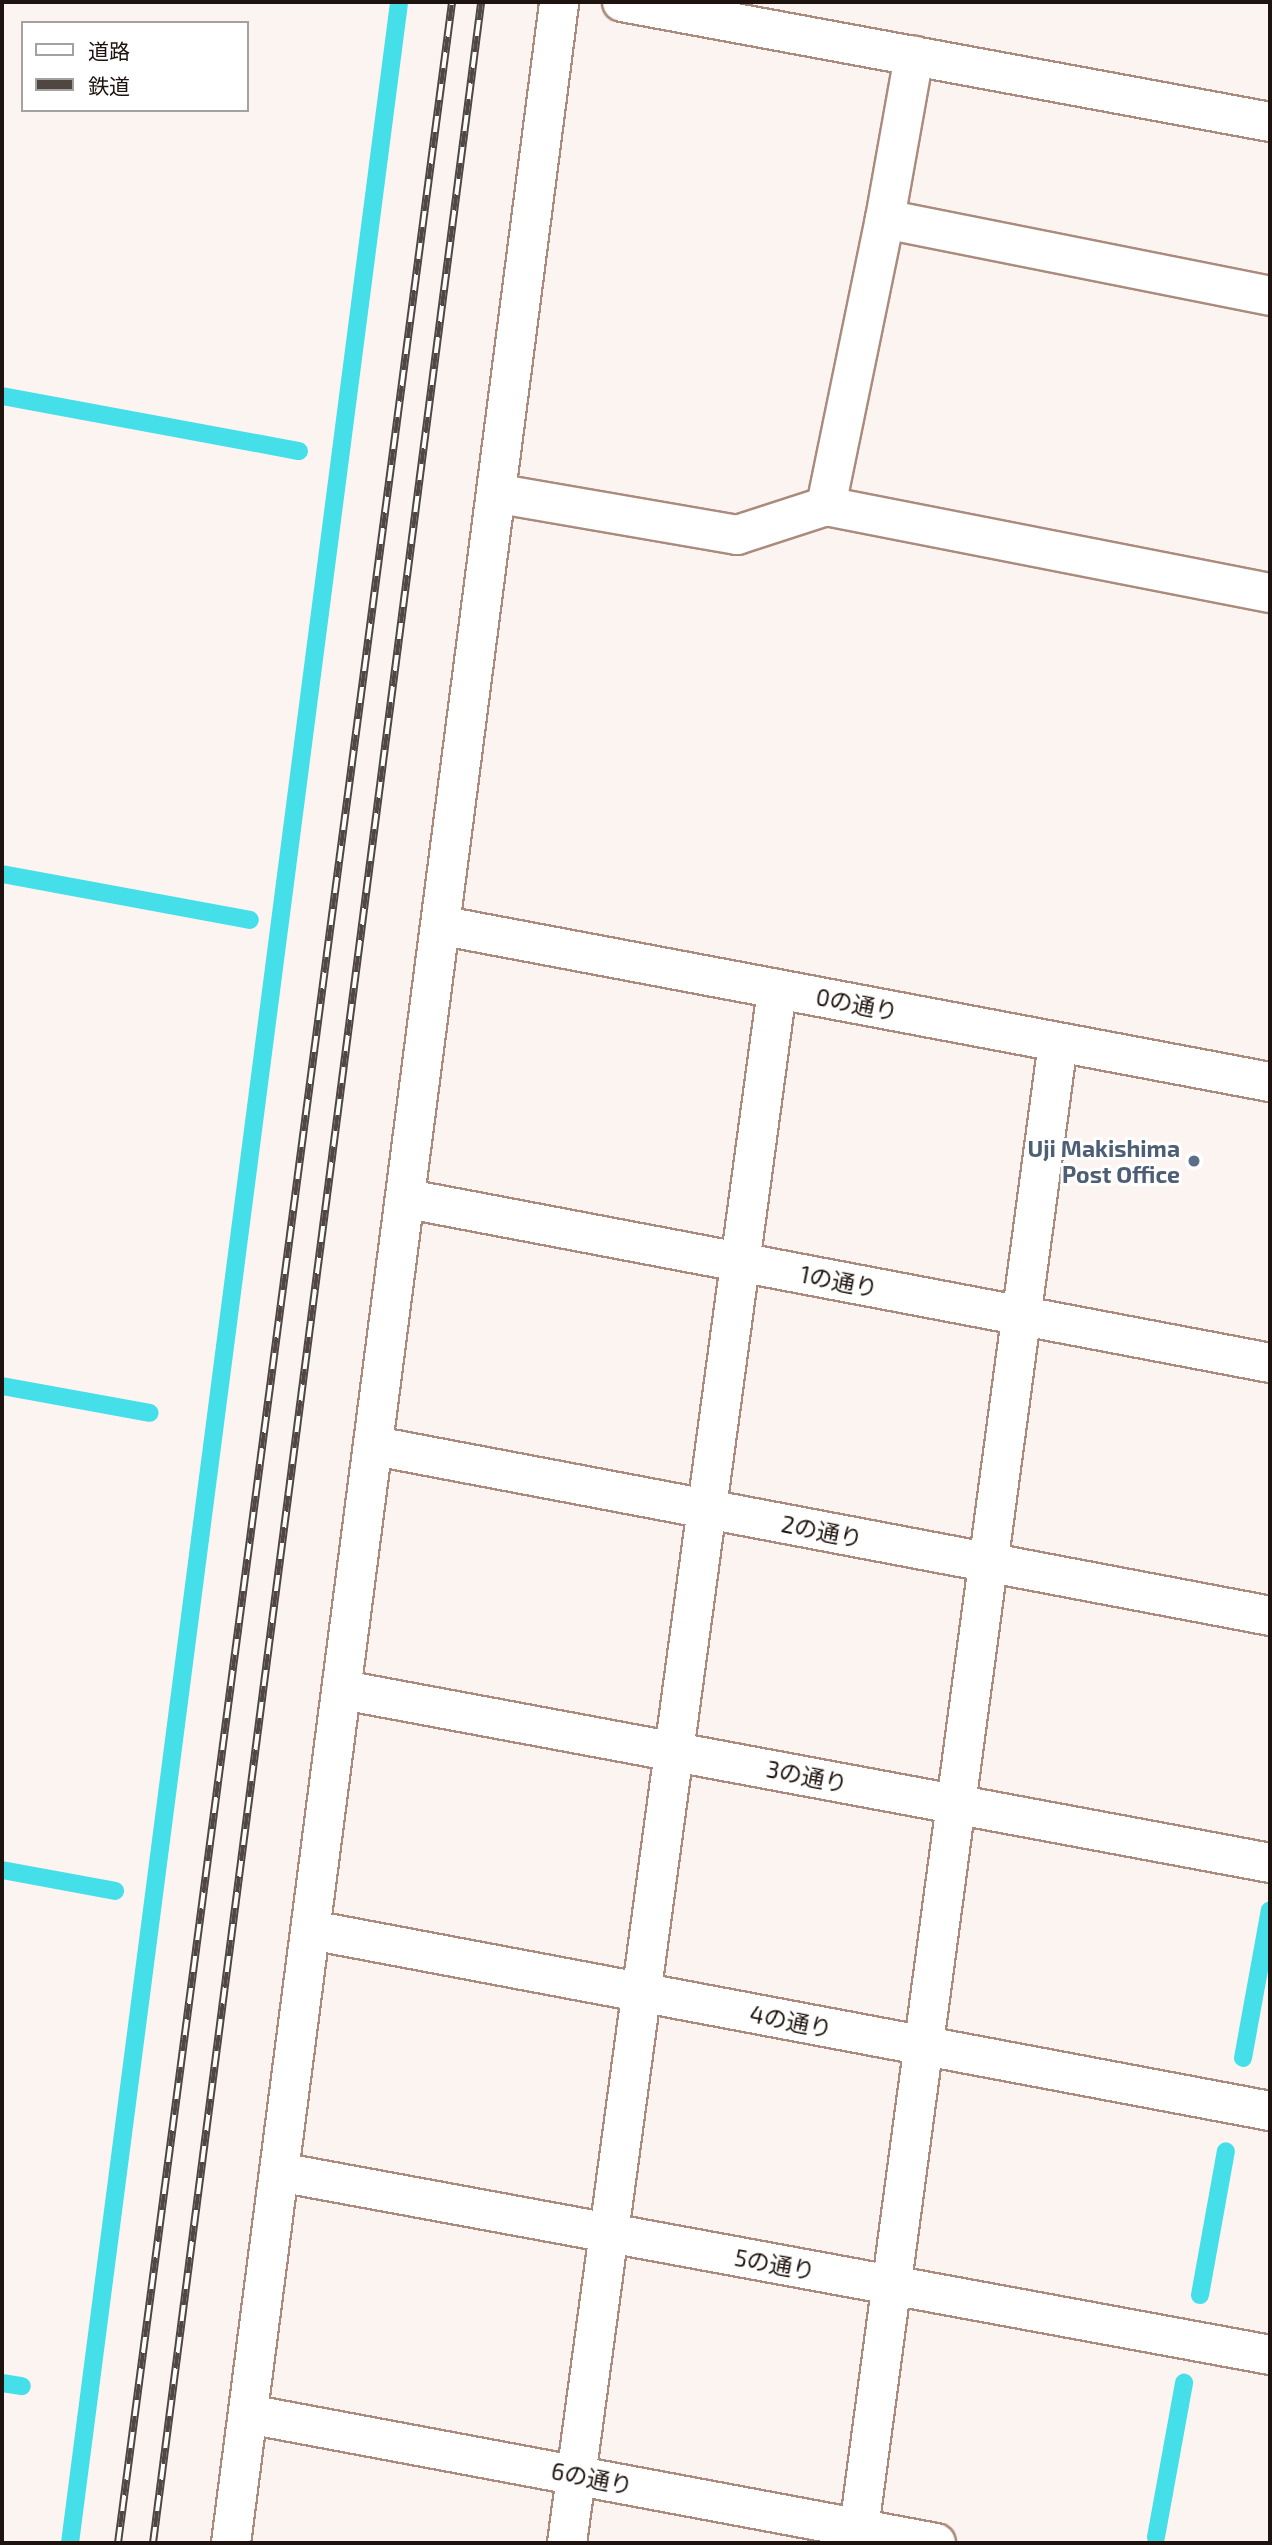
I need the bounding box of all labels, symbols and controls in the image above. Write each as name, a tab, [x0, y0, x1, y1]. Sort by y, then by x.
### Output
legend	[21, 21, 248, 112]
text: 道路	[88, 38, 130, 63]
text: 鉄道	[88, 73, 130, 98]
street label: 0の通り	[814, 983, 900, 1025]
place label: Uji Makishima Post Office	[1027, 1134, 1180, 1188]
marker: Uji Makishima Post Office	[1186, 1153, 1202, 1169]
street label: 1の通り	[798, 1260, 880, 1302]
street label: 2の通り	[779, 1510, 865, 1552]
street label: 3の通り	[764, 1755, 850, 1797]
street label: 4の通り	[748, 2000, 834, 2042]
street label: 5の通り	[733, 2243, 817, 2285]
street label: 6の通り	[549, 2457, 635, 2499]

